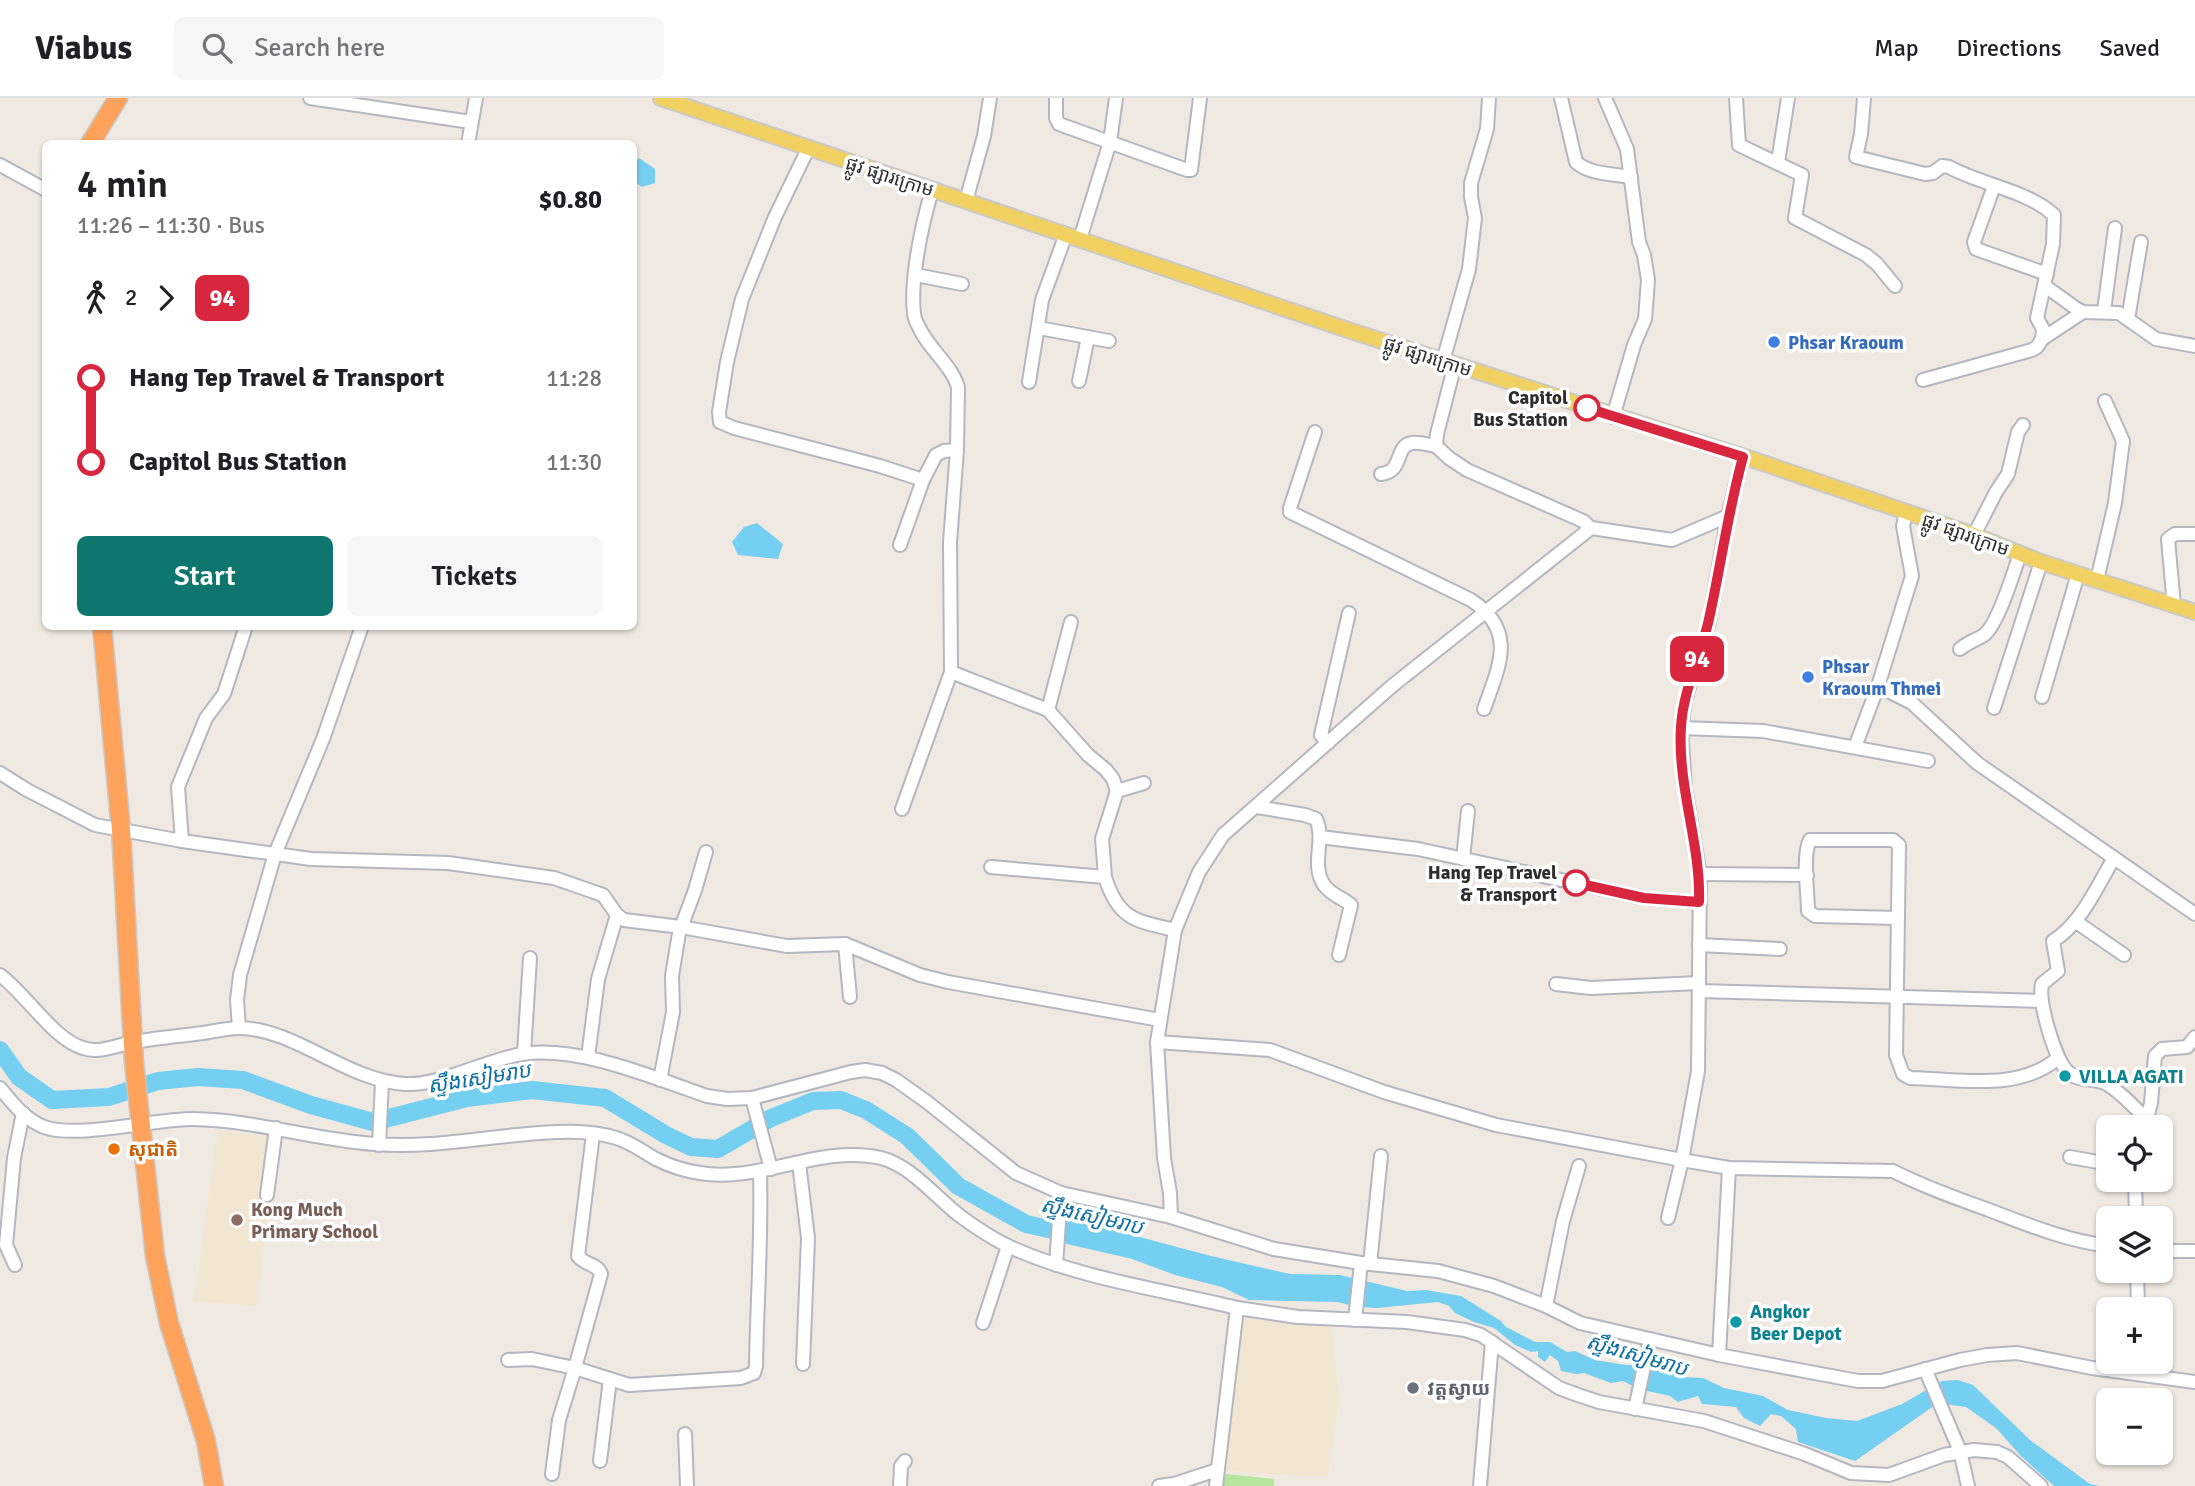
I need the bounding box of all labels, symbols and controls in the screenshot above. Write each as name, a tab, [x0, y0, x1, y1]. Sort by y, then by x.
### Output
search box	[174, 17, 664, 80]
text: Viabus	[35, 28, 132, 69]
icon: search	[198, 29, 236, 67]
text: Search here	[254, 32, 385, 64]
text: Map	[1874, 33, 1919, 63]
text: Directions	[1957, 33, 2062, 63]
text: Saved	[2100, 33, 2160, 63]
street label: ផ្លូវ ផ្សារក្រោម	[841, 151, 937, 207]
text: 4 min	[77, 161, 168, 208]
text: $0.80	[538, 184, 602, 216]
text: 11:26 – 11:30 · Bus	[77, 211, 265, 240]
icon: walk	[77, 279, 115, 317]
icon: forward	[147, 279, 185, 317]
text: 2	[125, 283, 137, 312]
text: 94	[209, 283, 235, 313]
street label: ផ្លូវ ផ្សារក្រោម	[1379, 331, 1475, 387]
place label: Phsar Kraoum	[1788, 331, 1904, 355]
marker: Phsar Kraoum	[1766, 334, 1782, 350]
text: Hang Tep Travel & Transport	[129, 362, 444, 394]
text: 11:28	[546, 364, 602, 393]
place label: Capitol Bus Station	[1473, 386, 1568, 432]
marker: Capitol Bus Station	[1574, 395, 1600, 421]
text: Capitol Bus Station	[129, 446, 347, 478]
text: 11:30	[546, 448, 602, 477]
street label: ផ្លូវ ផ្សារក្រោម	[1917, 508, 2013, 566]
button: Start	[77, 536, 333, 616]
button: Tickets	[347, 536, 602, 616]
line badge: 94	[1666, 636, 1728, 682]
text: 94	[1684, 644, 1710, 674]
place label: Phsar Kraoum Thmei	[1822, 655, 1941, 701]
marker: Phsar Kraoum Thmei	[1800, 669, 1816, 685]
place label: Hang Tep Travel & Transport	[1428, 861, 1557, 907]
marker: Hang Tep Travel & Transport	[1563, 870, 1589, 896]
water label: ស្ទឹងសៀមរាប	[425, 1056, 534, 1100]
place label: VILLA AGATI	[2079, 1065, 2184, 1089]
marker: VILLA AGATI	[2057, 1068, 2073, 1084]
map controls	[2096, 1115, 2173, 1465]
button: locate	[2096, 1115, 2173, 1192]
place label: សុជាតិ	[128, 1138, 178, 1162]
marker: សុជាតិ	[106, 1141, 122, 1157]
water label: ស្ទឹងសៀមរាប	[1038, 1191, 1147, 1241]
place label: Kong Much Primary School	[251, 1198, 378, 1244]
button: layers	[2096, 1206, 2173, 1283]
marker: Kong Much Primary School	[229, 1212, 245, 1228]
button: +	[2096, 1297, 2173, 1374]
place label: Angkor Beer Depot	[1750, 1300, 1842, 1346]
marker: Angkor Beer Depot	[1728, 1314, 1744, 1330]
water label: ស្ទឹងសៀមរាប	[1583, 1327, 1692, 1383]
place label: វត្តស្វាយ	[1427, 1377, 1490, 1401]
marker: វត្តស្វាយ	[1405, 1380, 1421, 1396]
button: −	[2096, 1388, 2173, 1465]

